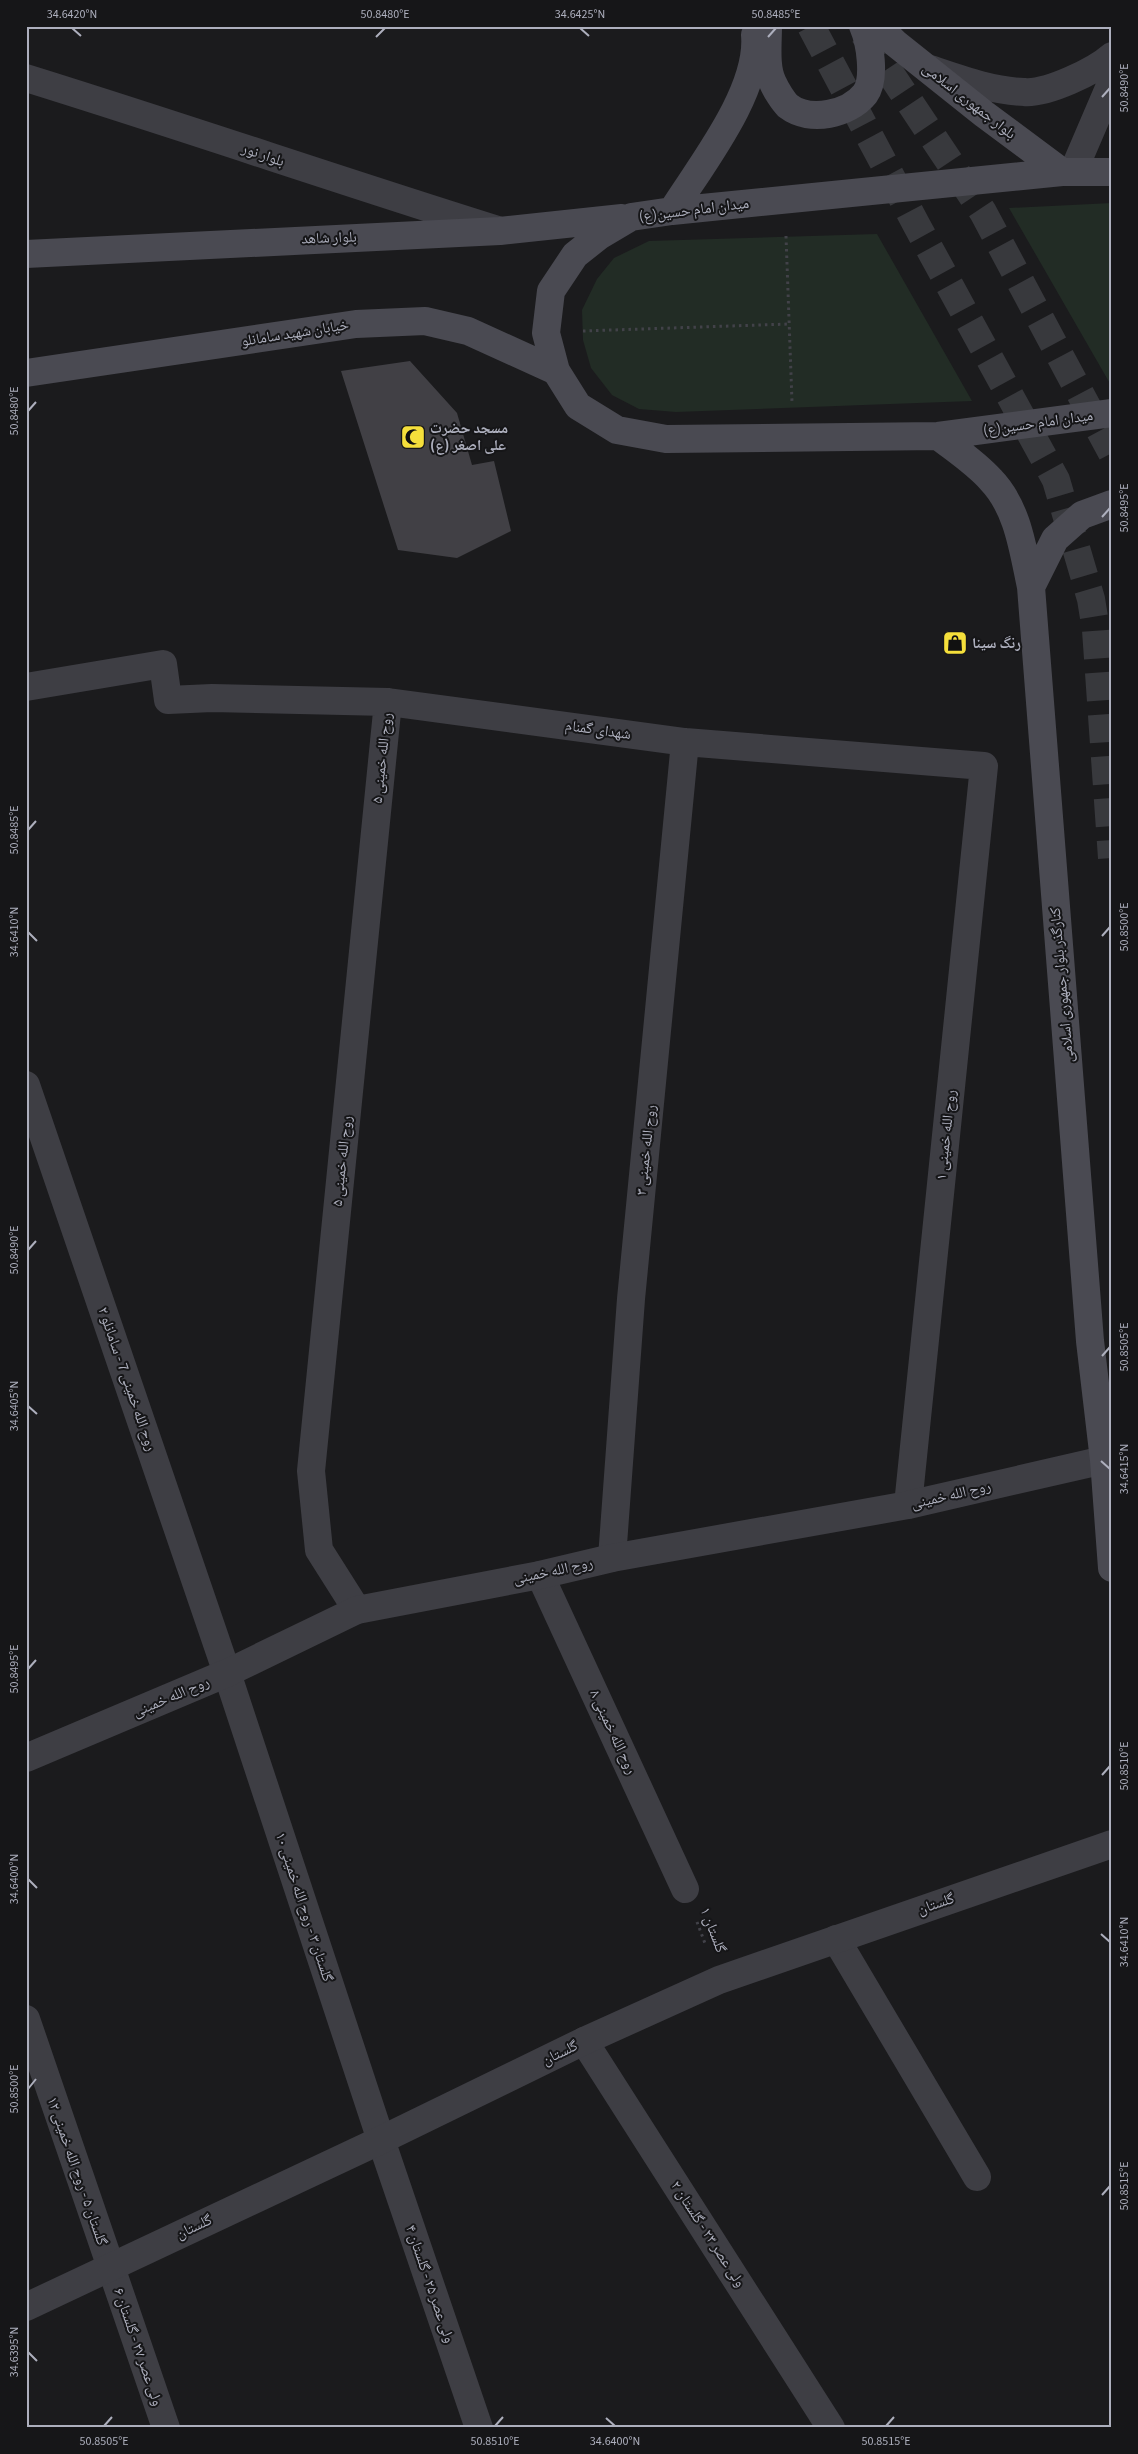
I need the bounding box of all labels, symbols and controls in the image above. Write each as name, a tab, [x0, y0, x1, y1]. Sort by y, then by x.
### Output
text: 34.6420°N	[47, 6, 97, 23]
text: 50.8480°E	[360, 6, 410, 23]
text: 34.6425°N	[555, 6, 605, 23]
text: 50.8485°E	[751, 6, 801, 23]
street label: بلوار جمهوری اسلامی	[918, 58, 1020, 144]
text: 50.8490°E	[1116, 63, 1133, 113]
street label: بلوار نور	[238, 138, 287, 172]
street label: میدان امام حسین(ع)	[638, 193, 751, 227]
street label: بلوار شاهد	[301, 227, 357, 249]
street label: خیابان شهید سامانلو	[240, 314, 351, 352]
text: 50.8480°E	[6, 386, 23, 436]
street label: میدان امام حسین(ع)	[982, 405, 1095, 441]
place label: مسجد حضرت علی اصغر (ع)	[430, 418, 508, 456]
mosque icon: مسجد حضرت علی اصغر (ع)	[400, 424, 426, 450]
text: 50.8495°E	[1116, 483, 1133, 533]
shop icon: رنگ سینا	[942, 630, 968, 656]
place label: رنگ سینا	[972, 633, 1021, 654]
street label: روح الله خمینی ۵	[367, 711, 397, 804]
street label: شهدای گمنام	[564, 715, 632, 745]
text: 50.8485°E	[6, 805, 23, 855]
text: 50.8500°E	[1116, 902, 1133, 952]
street label: کنارگذر بلوار جمهوری اسلامی	[1045, 906, 1079, 1064]
text: 34.6410°N	[6, 907, 23, 957]
street label: روح الله خمینی ۱	[931, 1088, 961, 1181]
street label: روح الله خمینی ۳	[631, 1103, 661, 1196]
street label: روح الله خمینی ۵	[327, 1114, 357, 1207]
text: 50.8490°E	[6, 1225, 23, 1275]
street label: روح الله خمینی 7 - سامانلو ۲	[92, 1304, 162, 1454]
text: 50.8505°E	[1116, 1322, 1133, 1372]
text: 34.6405°N	[6, 1381, 23, 1431]
text: 34.6415°N	[1116, 1444, 1133, 1494]
street label: روح الله خمینی	[909, 1476, 993, 1514]
street label: روح الله خمینی	[511, 1552, 595, 1590]
text: 50.8495°E	[6, 1644, 23, 1694]
street label: روح الله خمینی	[129, 1671, 213, 1723]
street label: روح الله خمینی ۸	[584, 1686, 642, 1778]
text: 50.8510°E	[1116, 1741, 1133, 1791]
street label: گلستان ۳ - روح الله خمینی ۱۰	[270, 1830, 338, 1985]
text: 34.6400°N	[6, 1854, 23, 1904]
street label: گلستان	[915, 1888, 958, 1920]
street label: گلستان ۱	[695, 1904, 731, 1956]
text: 34.6410°N	[1116, 1917, 1133, 1967]
street label: گلستان	[538, 2035, 582, 2071]
text: 50.8500°E	[6, 2064, 23, 2114]
street label: گلستان ۵ - روح الله خمینی ۱۲	[42, 2094, 112, 2249]
text: 50.8515°E	[1116, 2161, 1133, 2211]
street label: ولی عصر ۲۳ - گلستان ۲	[666, 2176, 750, 2292]
street label: گلستان	[172, 2209, 216, 2245]
street label: ولی عصر ۲۵ - گلستان ۴	[400, 2222, 460, 2346]
street label: ولی عصر ۲۷ - گلستان ۶	[108, 2285, 168, 2409]
text: 34.6395°N	[6, 2327, 23, 2377]
text: 50.8505°E	[79, 2433, 129, 2450]
text: 50.8510°E	[470, 2433, 520, 2450]
text: 34.6400°N	[590, 2433, 640, 2450]
text: 50.8515°E	[861, 2433, 911, 2450]

